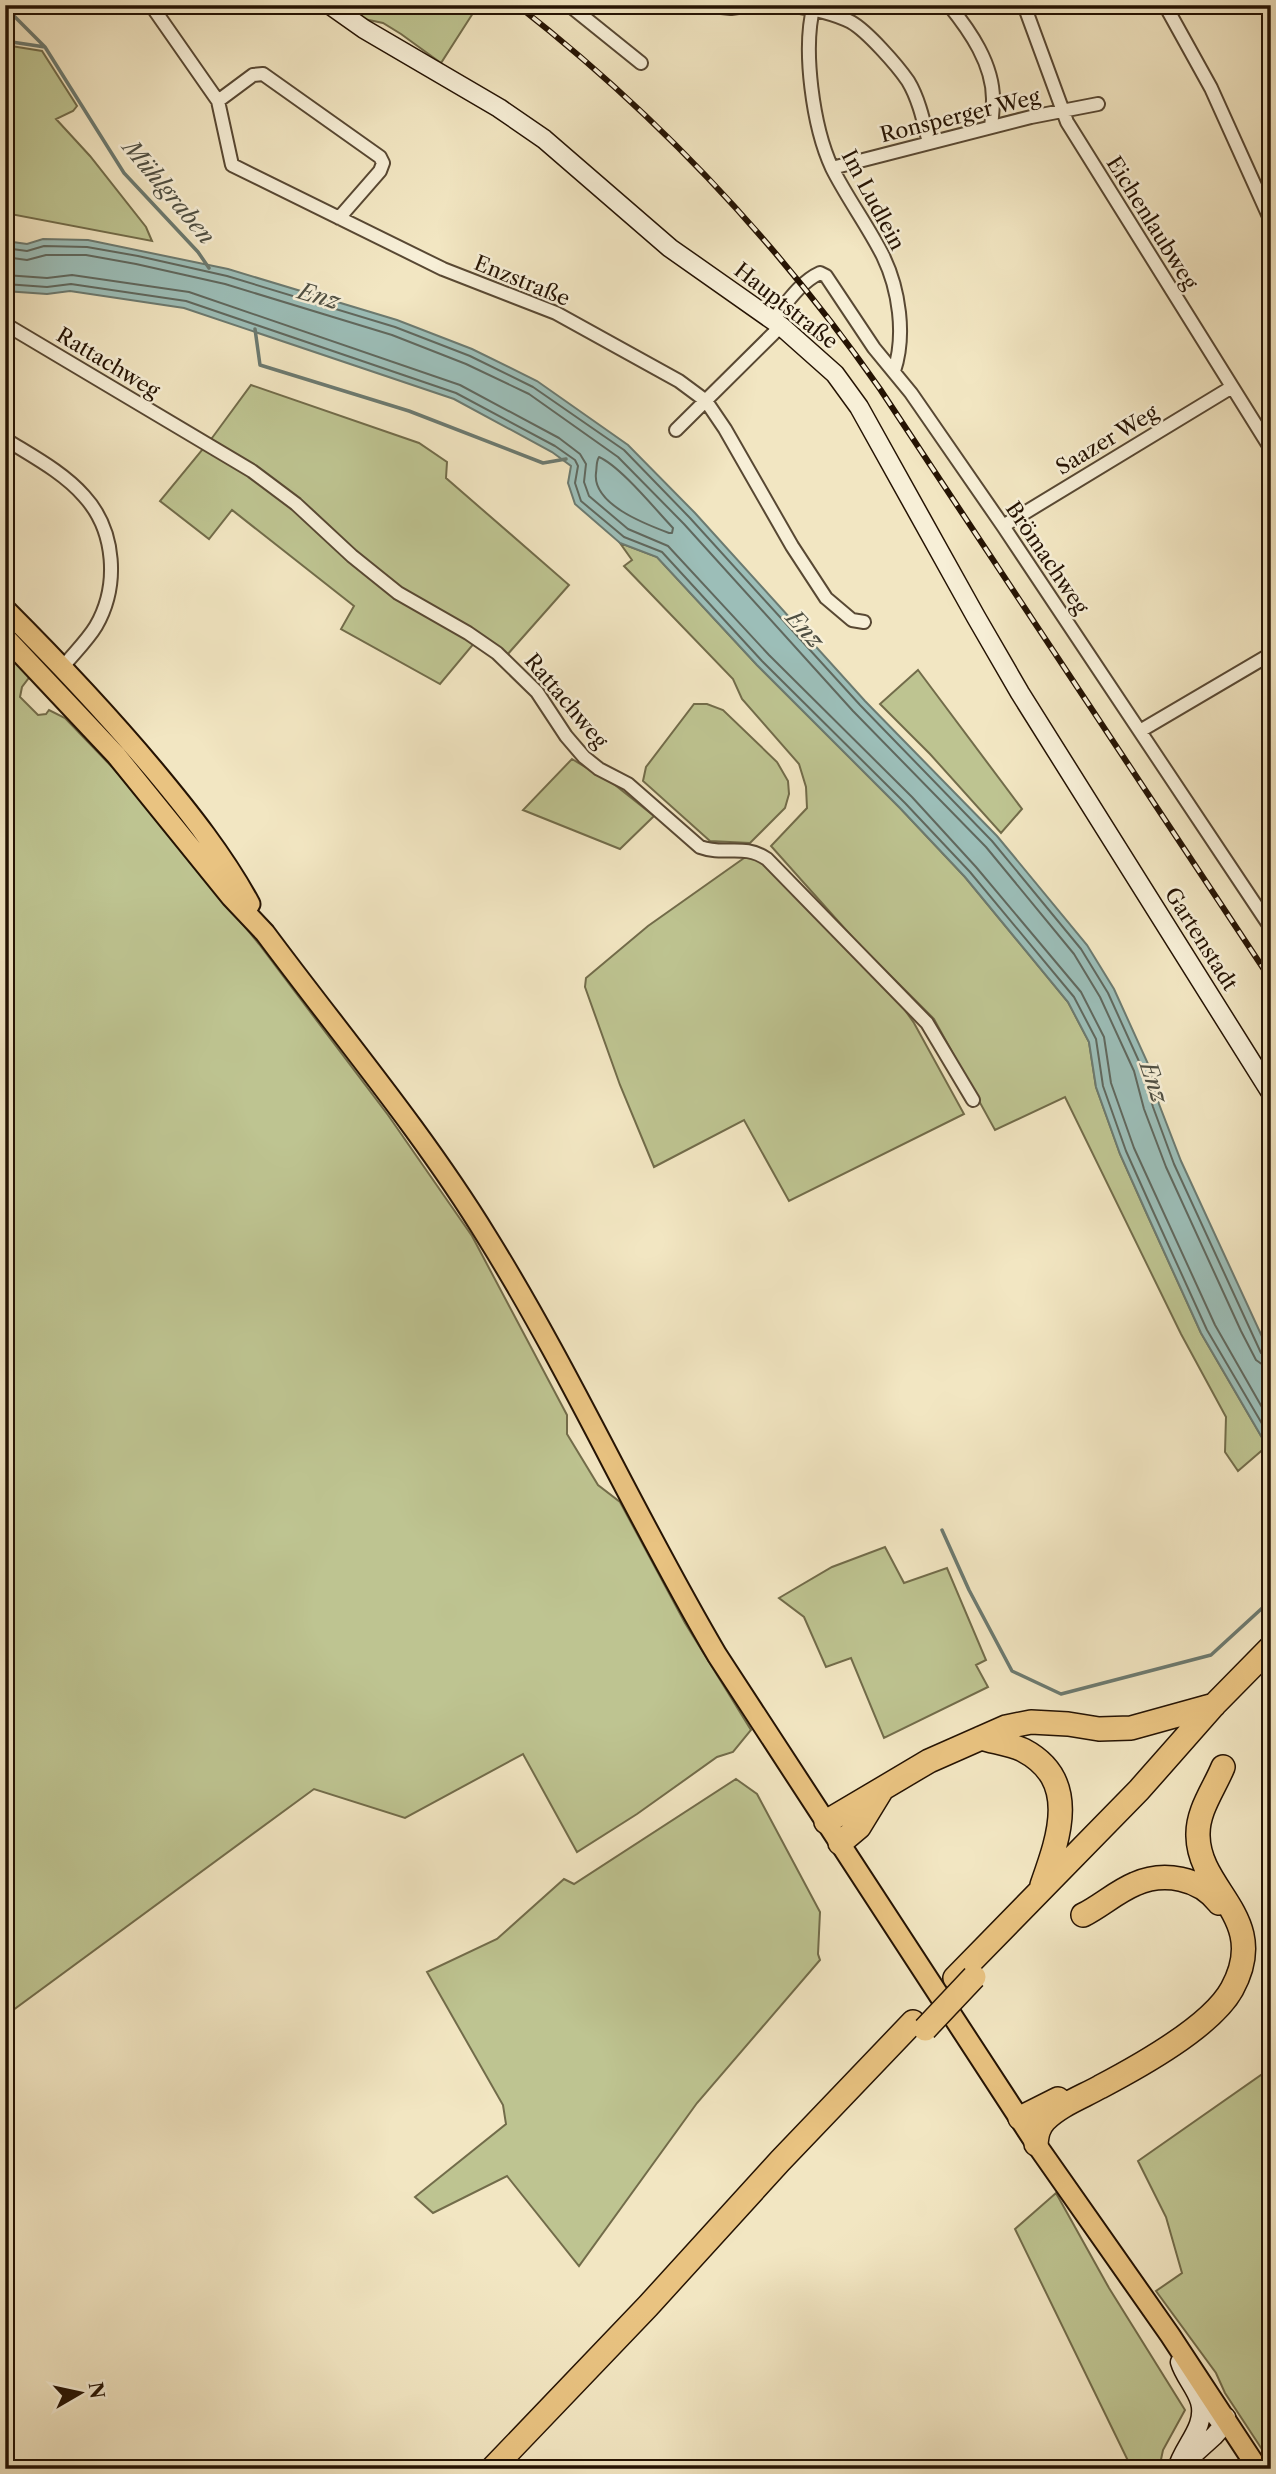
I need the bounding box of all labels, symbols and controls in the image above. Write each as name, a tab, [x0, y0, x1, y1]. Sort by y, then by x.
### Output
street label: Ronsperger Weg	[877, 83, 1043, 147]
water label: Mühlgraben	[115, 132, 221, 250]
street label: Im Ludlein	[837, 145, 910, 254]
street label: Eichenlaubweg	[1102, 152, 1204, 295]
street label: Enzstraße	[471, 250, 574, 311]
street label: Hauptstraße	[729, 257, 843, 354]
water label: Enz	[293, 276, 345, 316]
street label: Rattachweg	[52, 322, 165, 404]
street label: Saazer Weg	[1051, 399, 1163, 480]
street label: Brömachweg	[1001, 497, 1095, 619]
water label: Enz	[779, 603, 831, 655]
street label: Rattachweg	[520, 648, 614, 754]
street label: Gartenstadt	[1160, 883, 1243, 995]
water label: Enz	[1133, 1056, 1175, 1108]
north arrow	[46, 2358, 116, 2428]
text: N	[84, 2380, 109, 2400]

